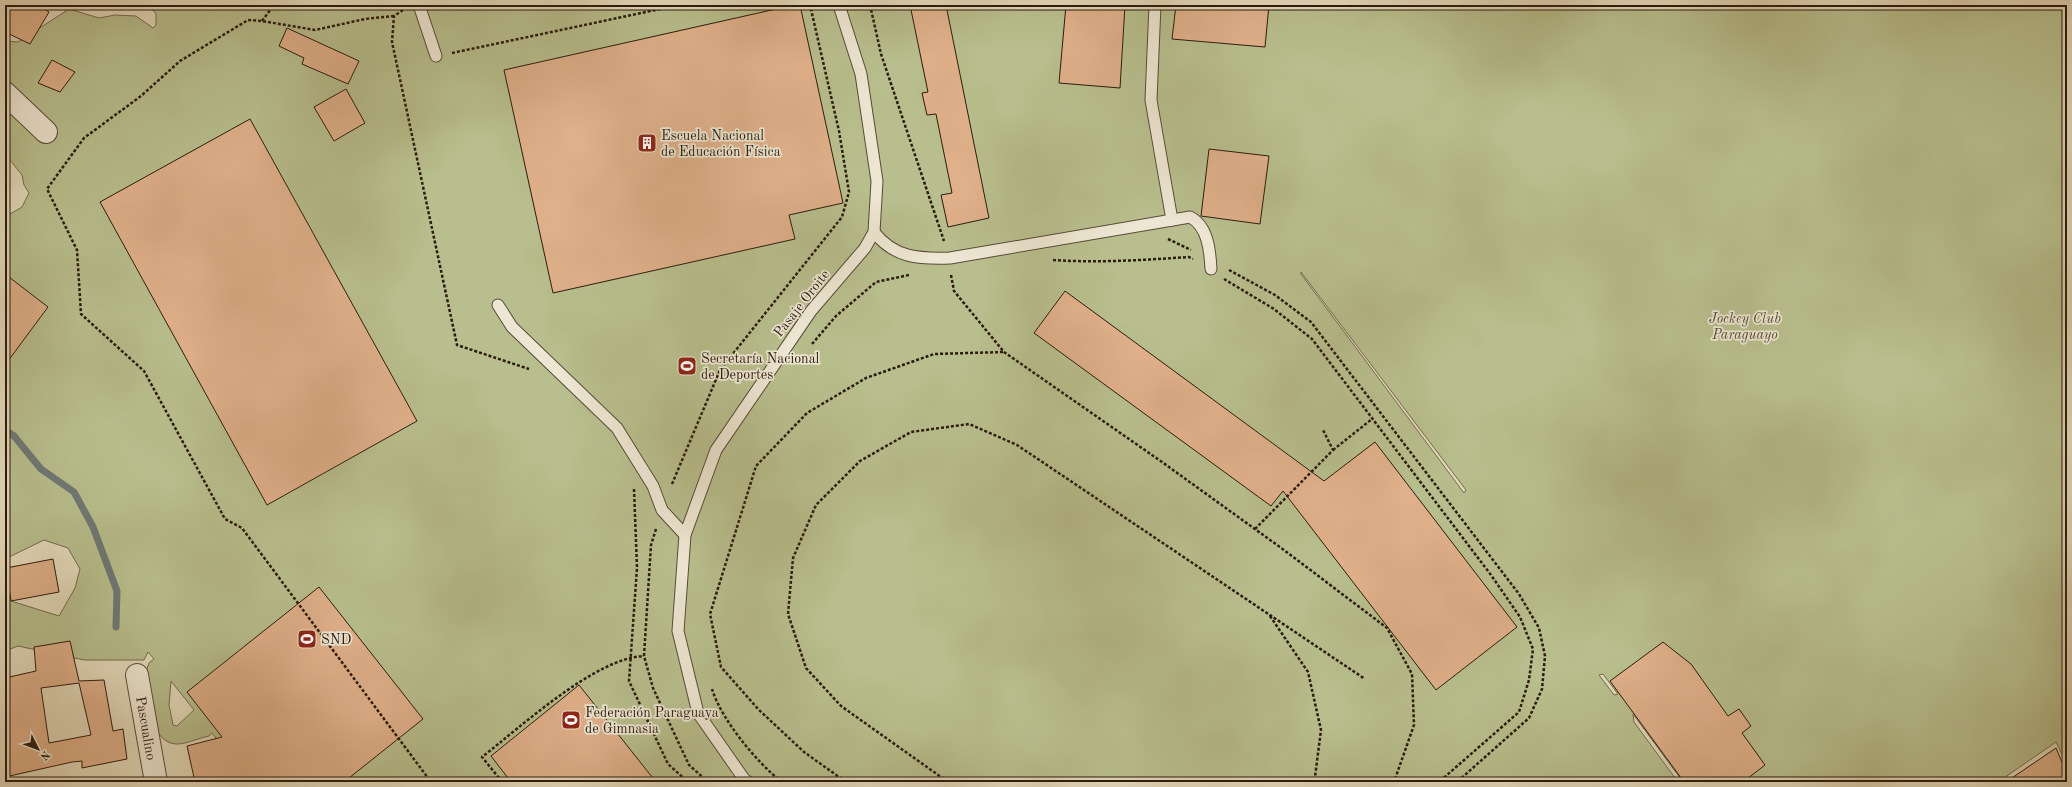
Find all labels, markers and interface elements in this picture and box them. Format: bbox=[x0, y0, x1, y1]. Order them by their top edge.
place label: Escuela Nacional de Educación Física bbox=[661, 129, 781, 159]
building icon: Escuela Nacional de Educación Física bbox=[636, 132, 658, 154]
street label: Pasaje Oroite bbox=[771, 267, 832, 340]
park label: Jockey Club Paraguayo bbox=[1709, 312, 1781, 343]
place label: Secretaría Nacional de Deportes bbox=[701, 352, 820, 382]
sports icon: Secretaría Nacional de Deportes bbox=[676, 355, 698, 377]
sports icon: SND bbox=[296, 628, 318, 650]
place label: SND bbox=[321, 633, 351, 647]
street label: Pascualino bbox=[133, 695, 158, 761]
place label: Federación Paraguaya de Gimnasia bbox=[585, 706, 719, 736]
sports icon: Federación Paraguaya de Gimnasia bbox=[560, 709, 582, 731]
north arrow bbox=[18, 729, 58, 769]
text: N bbox=[37, 748, 51, 762]

